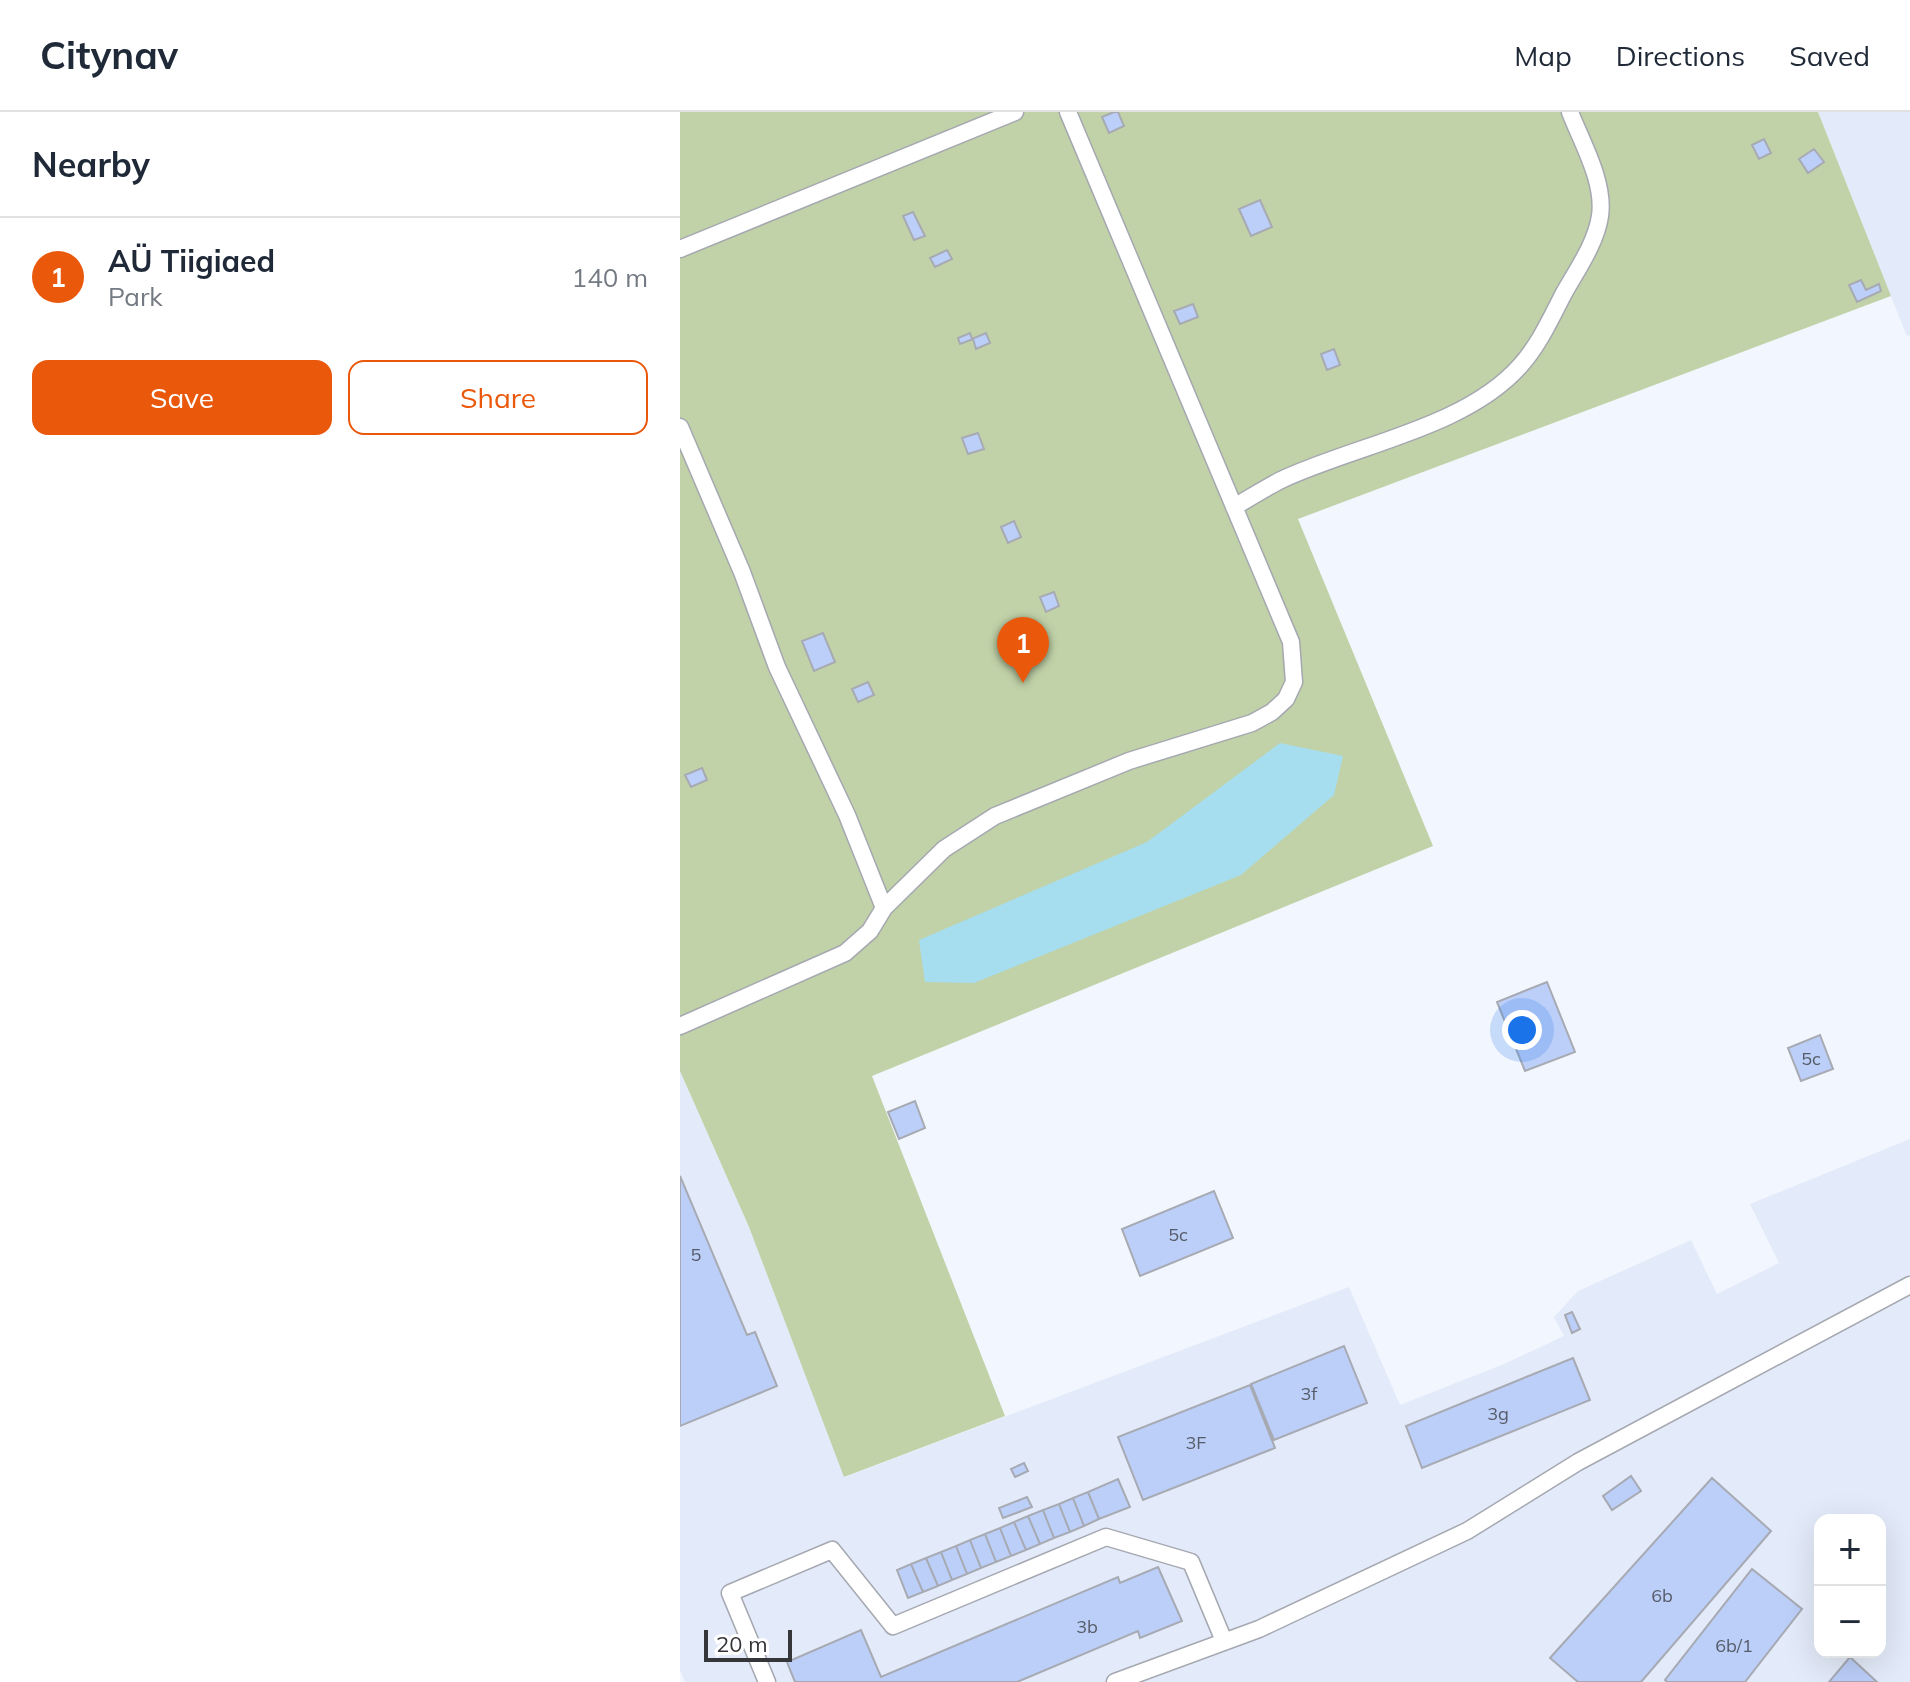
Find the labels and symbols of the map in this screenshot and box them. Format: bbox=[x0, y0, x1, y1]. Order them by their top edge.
pin: 1 bbox=[997, 617, 1049, 683]
your location bbox=[1502, 1010, 1542, 1050]
house number: 5c bbox=[1801, 1047, 1821, 1070]
house number: 5c bbox=[1168, 1223, 1188, 1246]
house number: 5 bbox=[691, 1243, 702, 1266]
house number: 3f bbox=[1301, 1382, 1318, 1405]
house number: 3g bbox=[1487, 1402, 1509, 1425]
house number: 3F bbox=[1186, 1431, 1206, 1454]
house number: 6b bbox=[1651, 1584, 1673, 1607]
house number: 3b bbox=[1076, 1615, 1098, 1638]
scale bar bbox=[704, 1626, 792, 1662]
house number: 6b/1 bbox=[1715, 1634, 1753, 1657]

